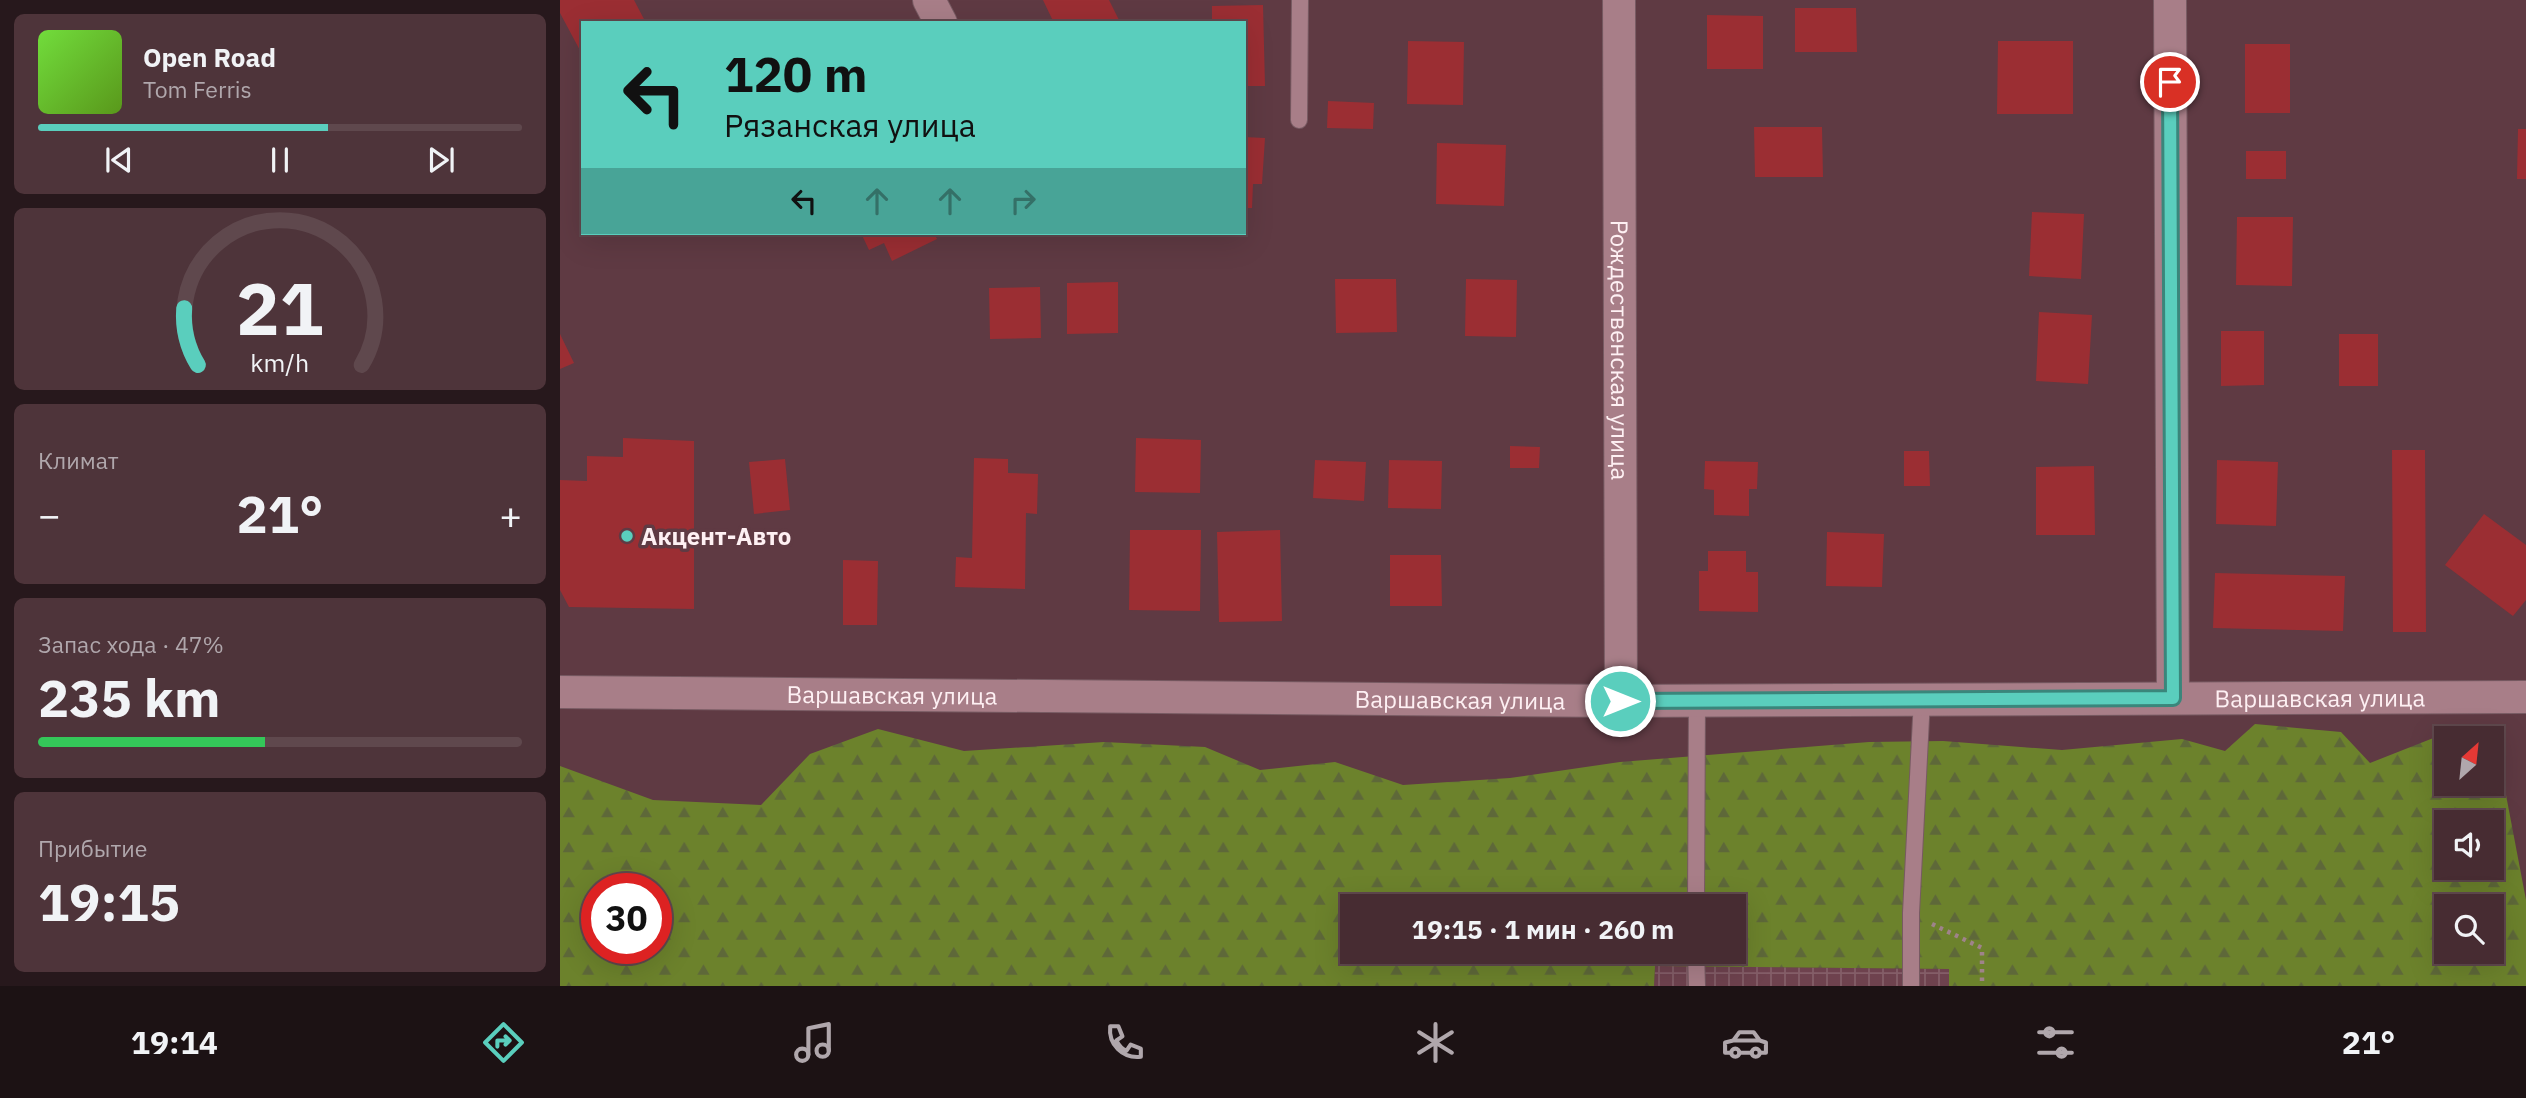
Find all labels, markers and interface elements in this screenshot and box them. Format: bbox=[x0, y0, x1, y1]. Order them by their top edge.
text: Open Road bbox=[143, 40, 276, 74]
text: 120 m bbox=[724, 42, 868, 105]
icon: left bbox=[609, 49, 700, 140]
pin bbox=[2140, 52, 2200, 112]
icon: arrive bbox=[2151, 63, 2189, 101]
text: Tom Ferris bbox=[143, 74, 252, 104]
text: Рязанская улица bbox=[724, 104, 976, 146]
icon: previous bbox=[100, 141, 138, 179]
icon: pause bbox=[261, 141, 299, 179]
icon: next bbox=[422, 141, 460, 179]
icon: left bbox=[785, 182, 823, 220]
icon: ahead bbox=[858, 182, 896, 220]
icon: ahead bbox=[931, 182, 969, 220]
icon: right bbox=[1004, 182, 1042, 220]
street label: Рождественская улица bbox=[1604, 220, 1636, 481]
text: 21 bbox=[236, 260, 324, 355]
text: km/h bbox=[251, 346, 309, 379]
text: Климат bbox=[38, 445, 119, 475]
text: 21° bbox=[237, 480, 323, 547]
text: − bbox=[38, 490, 61, 539]
text: + bbox=[499, 490, 522, 539]
place label: Акцент-Авто bbox=[641, 520, 791, 552]
marker: Акцент-Авто bbox=[619, 528, 635, 544]
text: Запас хода · 47% bbox=[38, 629, 224, 659]
text: 235 km bbox=[38, 664, 220, 731]
position arrow bbox=[1583, 664, 1657, 738]
street label: Варшавская улица bbox=[786, 678, 998, 712]
street label: Варшавская улица bbox=[2215, 681, 2426, 714]
street label: Варшавская улица bbox=[1354, 683, 1566, 717]
north arrow bbox=[2434, 726, 2504, 796]
map controls bbox=[2434, 726, 2504, 964]
button: sound bbox=[2434, 810, 2504, 880]
text: Прибытие bbox=[38, 833, 147, 863]
text: 19:15 bbox=[38, 868, 180, 935]
speed limit sign: 30 bbox=[581, 873, 672, 964]
button: search bbox=[2434, 894, 2504, 964]
text: 19:15 · 1 мин · 260 m bbox=[1412, 912, 1674, 946]
icon: directions bbox=[479, 1018, 528, 1067]
icon: music bbox=[790, 1018, 839, 1067]
icon: phone bbox=[1100, 1018, 1149, 1067]
icon: climate bbox=[1411, 1018, 1460, 1067]
icon: car bbox=[1721, 1018, 1770, 1067]
icon: filters bbox=[2031, 1018, 2080, 1067]
text: 19:14 bbox=[131, 1021, 218, 1063]
text: 21° bbox=[2342, 1021, 2395, 1063]

